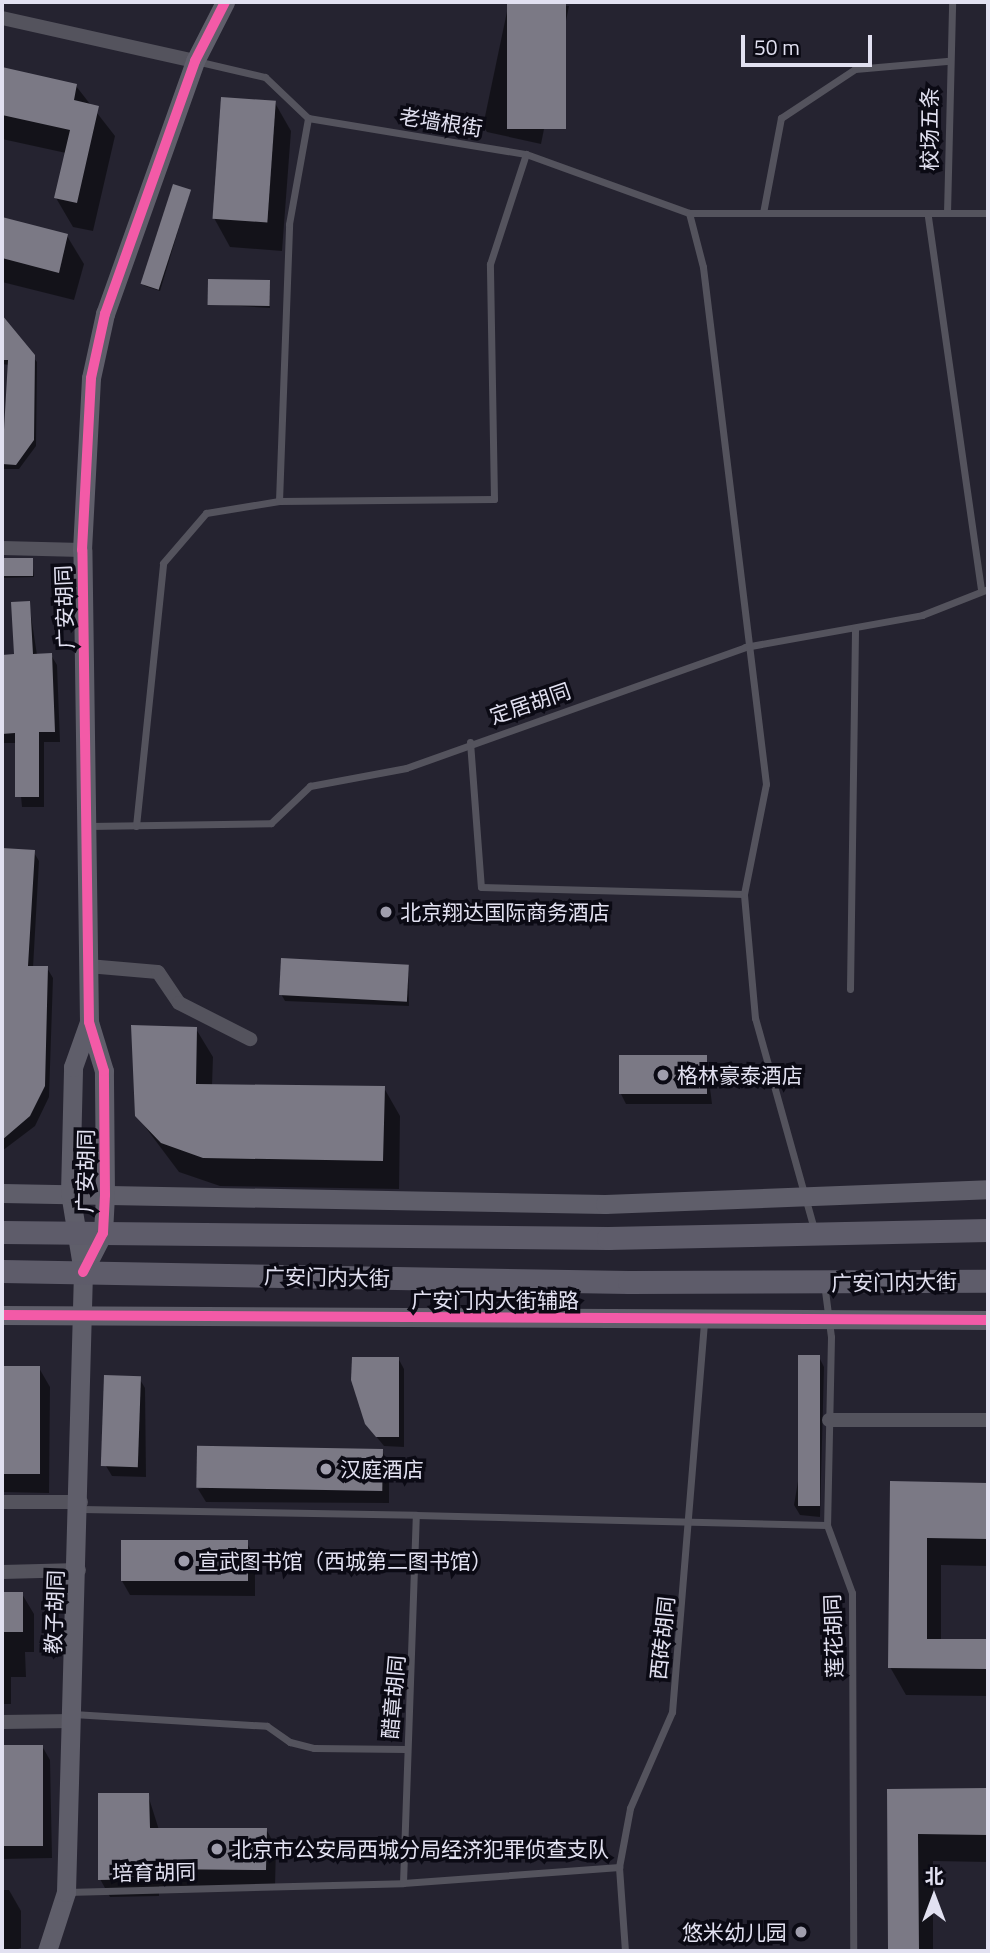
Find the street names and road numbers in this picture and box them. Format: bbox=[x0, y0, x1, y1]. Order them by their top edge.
street label: 校场五条 bbox=[916, 87, 942, 171]
street label: 老墙根街 bbox=[398, 103, 484, 141]
street label: 广安胡同 bbox=[50, 565, 78, 649]
street label: 定居胡同 bbox=[486, 677, 574, 729]
street label: 广安胡同 bbox=[72, 1129, 98, 1213]
street label: 广安门内大街 bbox=[264, 1263, 390, 1291]
street label: 广安门内大街 bbox=[831, 1268, 957, 1296]
street label: 广安门内大街辅路 bbox=[411, 1287, 579, 1313]
street label: 教子胡同 bbox=[40, 1570, 68, 1654]
street label: 莲花胡同 bbox=[819, 1594, 847, 1678]
street label: 西砖胡同 bbox=[645, 1595, 679, 1681]
street label: 醋章胡同 bbox=[377, 1654, 409, 1740]
street label: 培育胡同 bbox=[112, 1859, 196, 1885]

